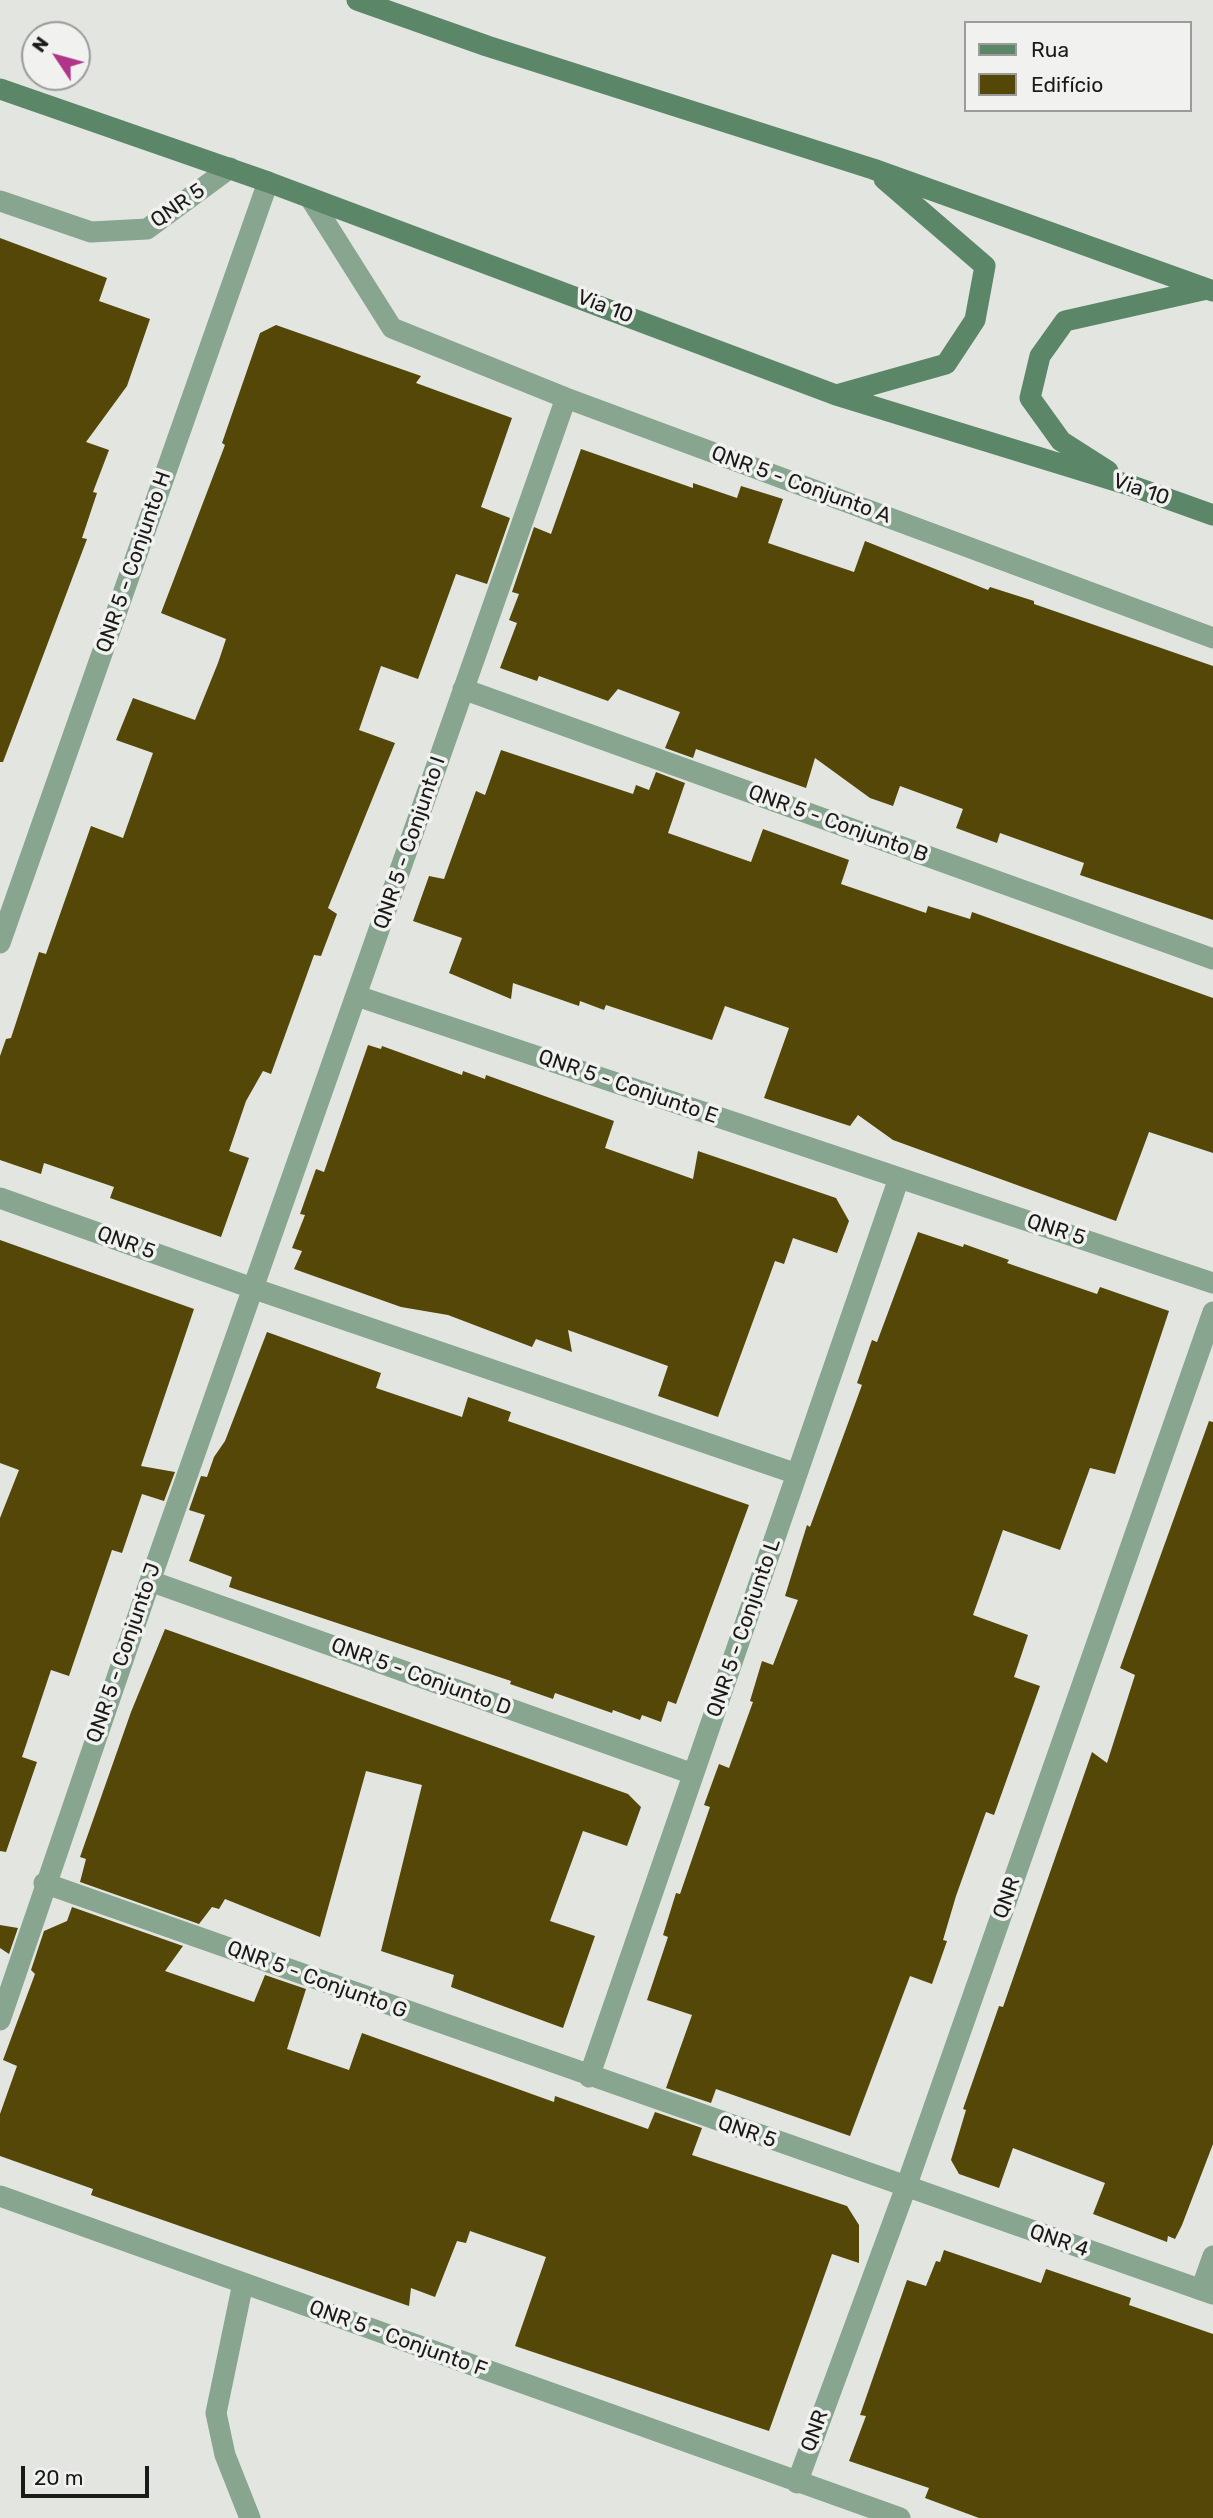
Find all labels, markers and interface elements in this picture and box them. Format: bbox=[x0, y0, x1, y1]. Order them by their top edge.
north arrow bbox=[21, 21, 91, 91]
legend bbox=[964, 21, 1192, 112]
text: N bbox=[27, 32, 54, 57]
text: Rua bbox=[1031, 37, 1069, 62]
text: Edifício bbox=[1031, 72, 1103, 97]
street label: QNR 5 bbox=[146, 178, 210, 234]
street label: Via 10 bbox=[573, 285, 637, 329]
street label: QNR 5 - Conjunto A bbox=[708, 441, 894, 529]
street label: QNR 5 - Conjunto H bbox=[91, 468, 177, 656]
street label: Via 10 bbox=[1110, 469, 1172, 511]
street label: QNR 5 - Conjunto I bbox=[369, 753, 451, 933]
street label: QNR 5 - Conjunto B bbox=[745, 780, 931, 868]
street label: QNR 5 - Conjunto E bbox=[535, 1044, 721, 1130]
street label: QNR 5 bbox=[1023, 1209, 1089, 1251]
street label: QNR 5 bbox=[93, 1221, 159, 1265]
street label: QNR 5 - Conjunto L bbox=[702, 1535, 786, 1721]
street label: QNR 5 - Conjunto J bbox=[81, 1560, 167, 1746]
street label: QNR 5 - Conjunto D bbox=[327, 1633, 515, 1721]
street label: QNR bbox=[988, 1874, 1026, 1922]
street label: QNR 5 - Conjunto G bbox=[224, 1936, 410, 2024]
street label: QNR 5 bbox=[714, 2110, 780, 2154]
street label: QNR 4 bbox=[1026, 2219, 1092, 2263]
street label: QNR 5 - Conjunto F bbox=[306, 2295, 490, 2383]
street label: QNR bbox=[796, 2407, 834, 2455]
scale bar bbox=[24, 2452, 152, 2496]
text: 20 m bbox=[34, 2465, 83, 2490]

